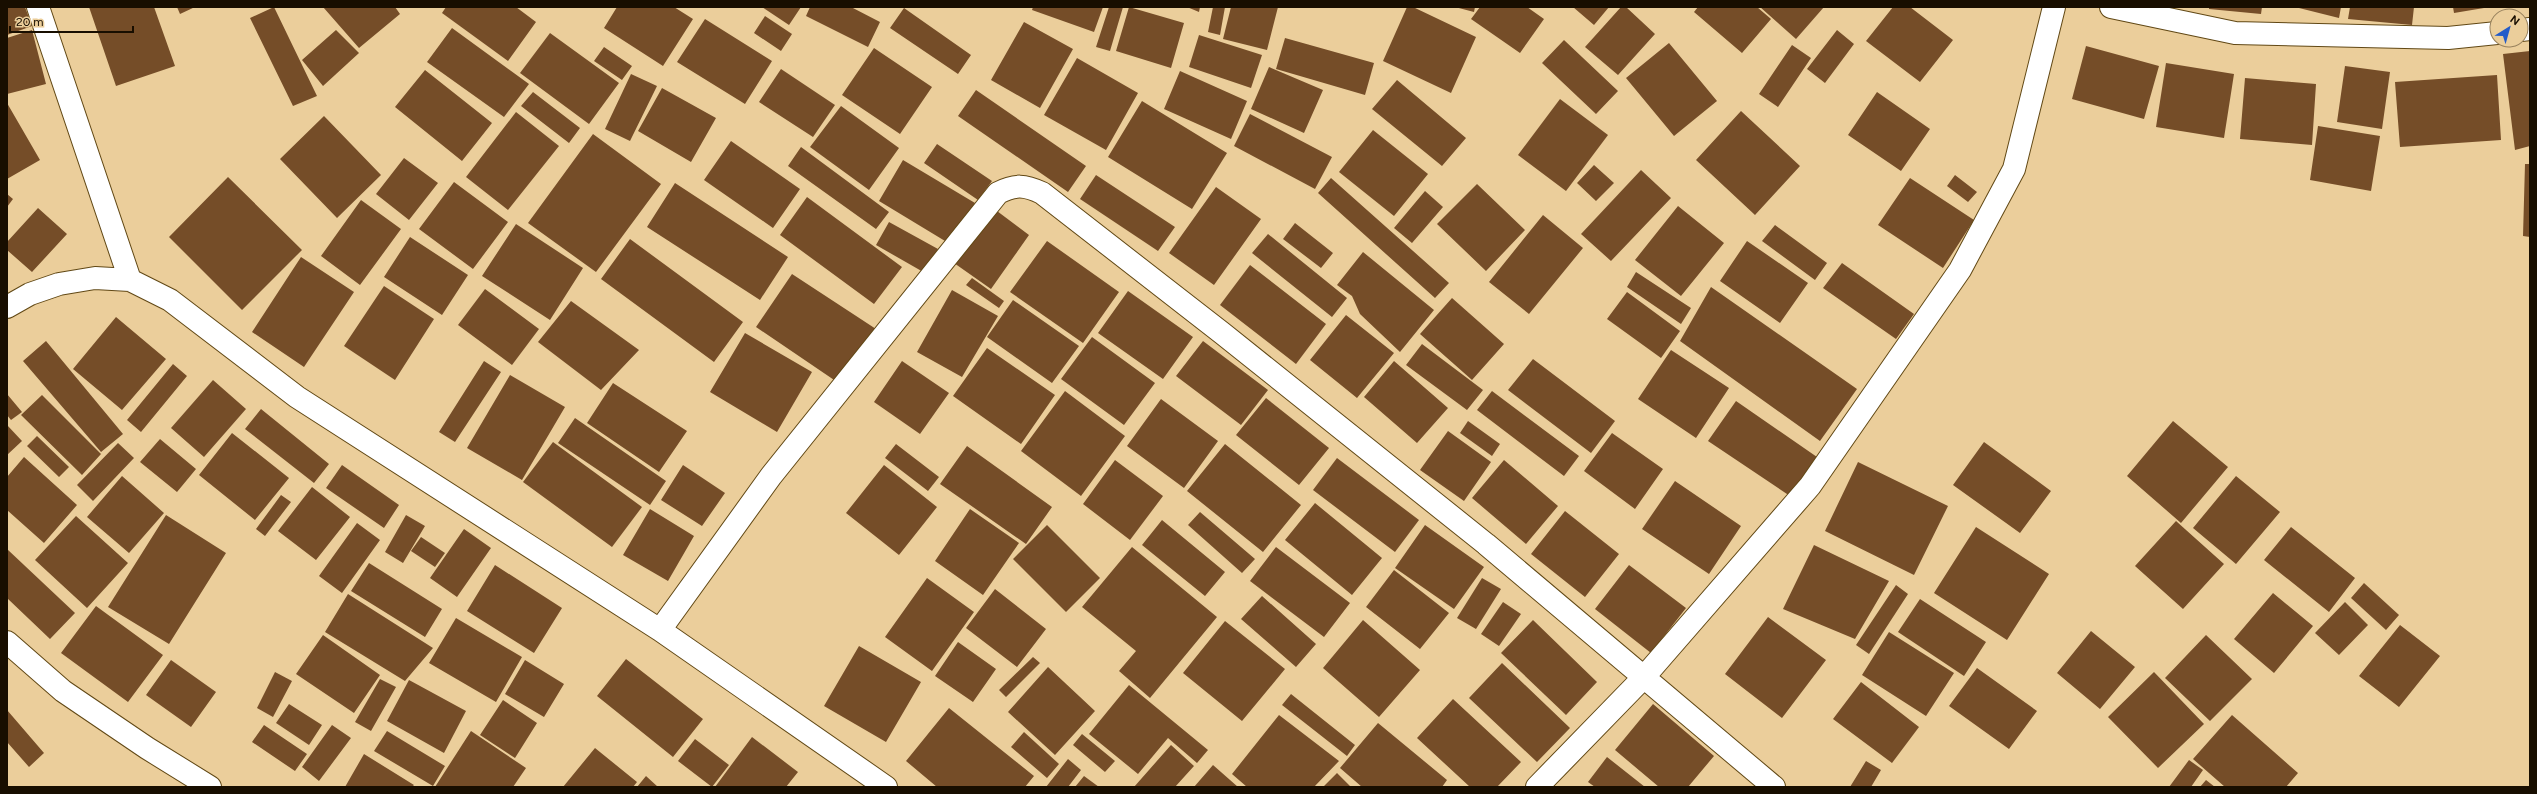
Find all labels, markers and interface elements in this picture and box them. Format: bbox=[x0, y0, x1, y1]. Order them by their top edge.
scale bar bbox=[10, 8, 133, 34]
north arrow bbox=[2489, 8, 2529, 48]
text: N bbox=[2507, 13, 2522, 28]
text: 20 m bbox=[16, 15, 44, 29]

